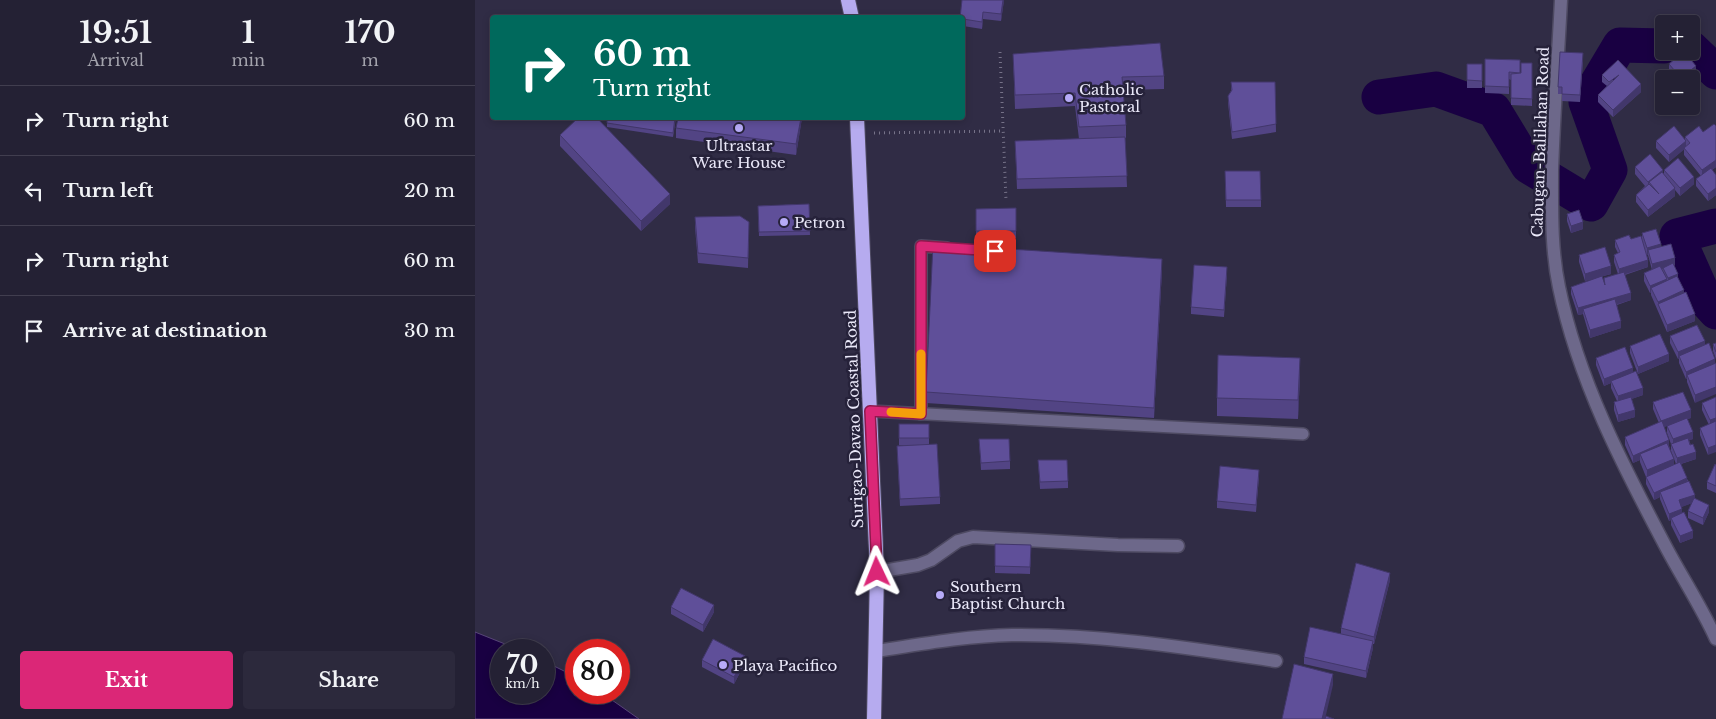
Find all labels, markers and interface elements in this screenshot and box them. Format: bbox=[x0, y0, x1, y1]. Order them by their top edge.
text: 19:51 bbox=[79, 14, 152, 51]
text: 1 bbox=[242, 14, 255, 51]
text: 170 bbox=[344, 14, 396, 51]
map controls bbox=[1655, 15, 1700, 115]
button: + bbox=[1655, 15, 1700, 60]
text: 60 m bbox=[593, 32, 691, 75]
icon: right bbox=[510, 35, 575, 100]
street label: Cabugan-Balilahan Road bbox=[1527, 46, 1553, 238]
text: Arrival bbox=[87, 50, 144, 70]
text: min bbox=[231, 50, 265, 70]
text: m bbox=[361, 50, 379, 70]
button: − bbox=[1655, 70, 1700, 115]
text: Turn right bbox=[593, 75, 711, 102]
place label: Catholic Pastoral bbox=[1079, 80, 1143, 116]
marker: Catholic Pastoral bbox=[1063, 92, 1075, 104]
icon: right bbox=[20, 107, 48, 135]
text: Turn right bbox=[63, 109, 169, 132]
text: 60 m bbox=[403, 109, 455, 132]
marker: Ultrastar Ware House bbox=[733, 122, 745, 134]
place label: Ultrastar Ware House bbox=[691, 136, 786, 172]
icon: left bbox=[20, 177, 48, 205]
text: Turn left bbox=[63, 179, 154, 202]
text: 20 m bbox=[404, 179, 455, 202]
place label: Petron bbox=[794, 213, 845, 232]
marker: Petron bbox=[778, 216, 790, 228]
pin bbox=[974, 230, 1016, 272]
icon: arrive bbox=[981, 237, 1009, 265]
icon: right bbox=[20, 247, 48, 275]
text: Turn right bbox=[63, 249, 169, 272]
text: 60 m bbox=[403, 249, 455, 272]
street label: Surigao-Davao Coastal Road bbox=[841, 309, 867, 529]
icon: arrive bbox=[20, 317, 48, 345]
text: Arrive at destination bbox=[63, 319, 267, 342]
text: 30 m bbox=[404, 319, 455, 342]
position arrow bbox=[850, 545, 902, 597]
place label: Southern Baptist Church bbox=[950, 577, 1065, 613]
marker: Southern Baptist Church bbox=[934, 589, 946, 601]
speed limit sign: 80 bbox=[565, 639, 630, 704]
text: 70 bbox=[507, 650, 538, 681]
button: Exit bbox=[20, 651, 233, 709]
button: Share bbox=[243, 651, 455, 709]
place label: Playa Pacifico bbox=[733, 656, 837, 675]
marker: Playa Pacifico bbox=[717, 659, 729, 671]
text: km/h bbox=[505, 676, 540, 691]

